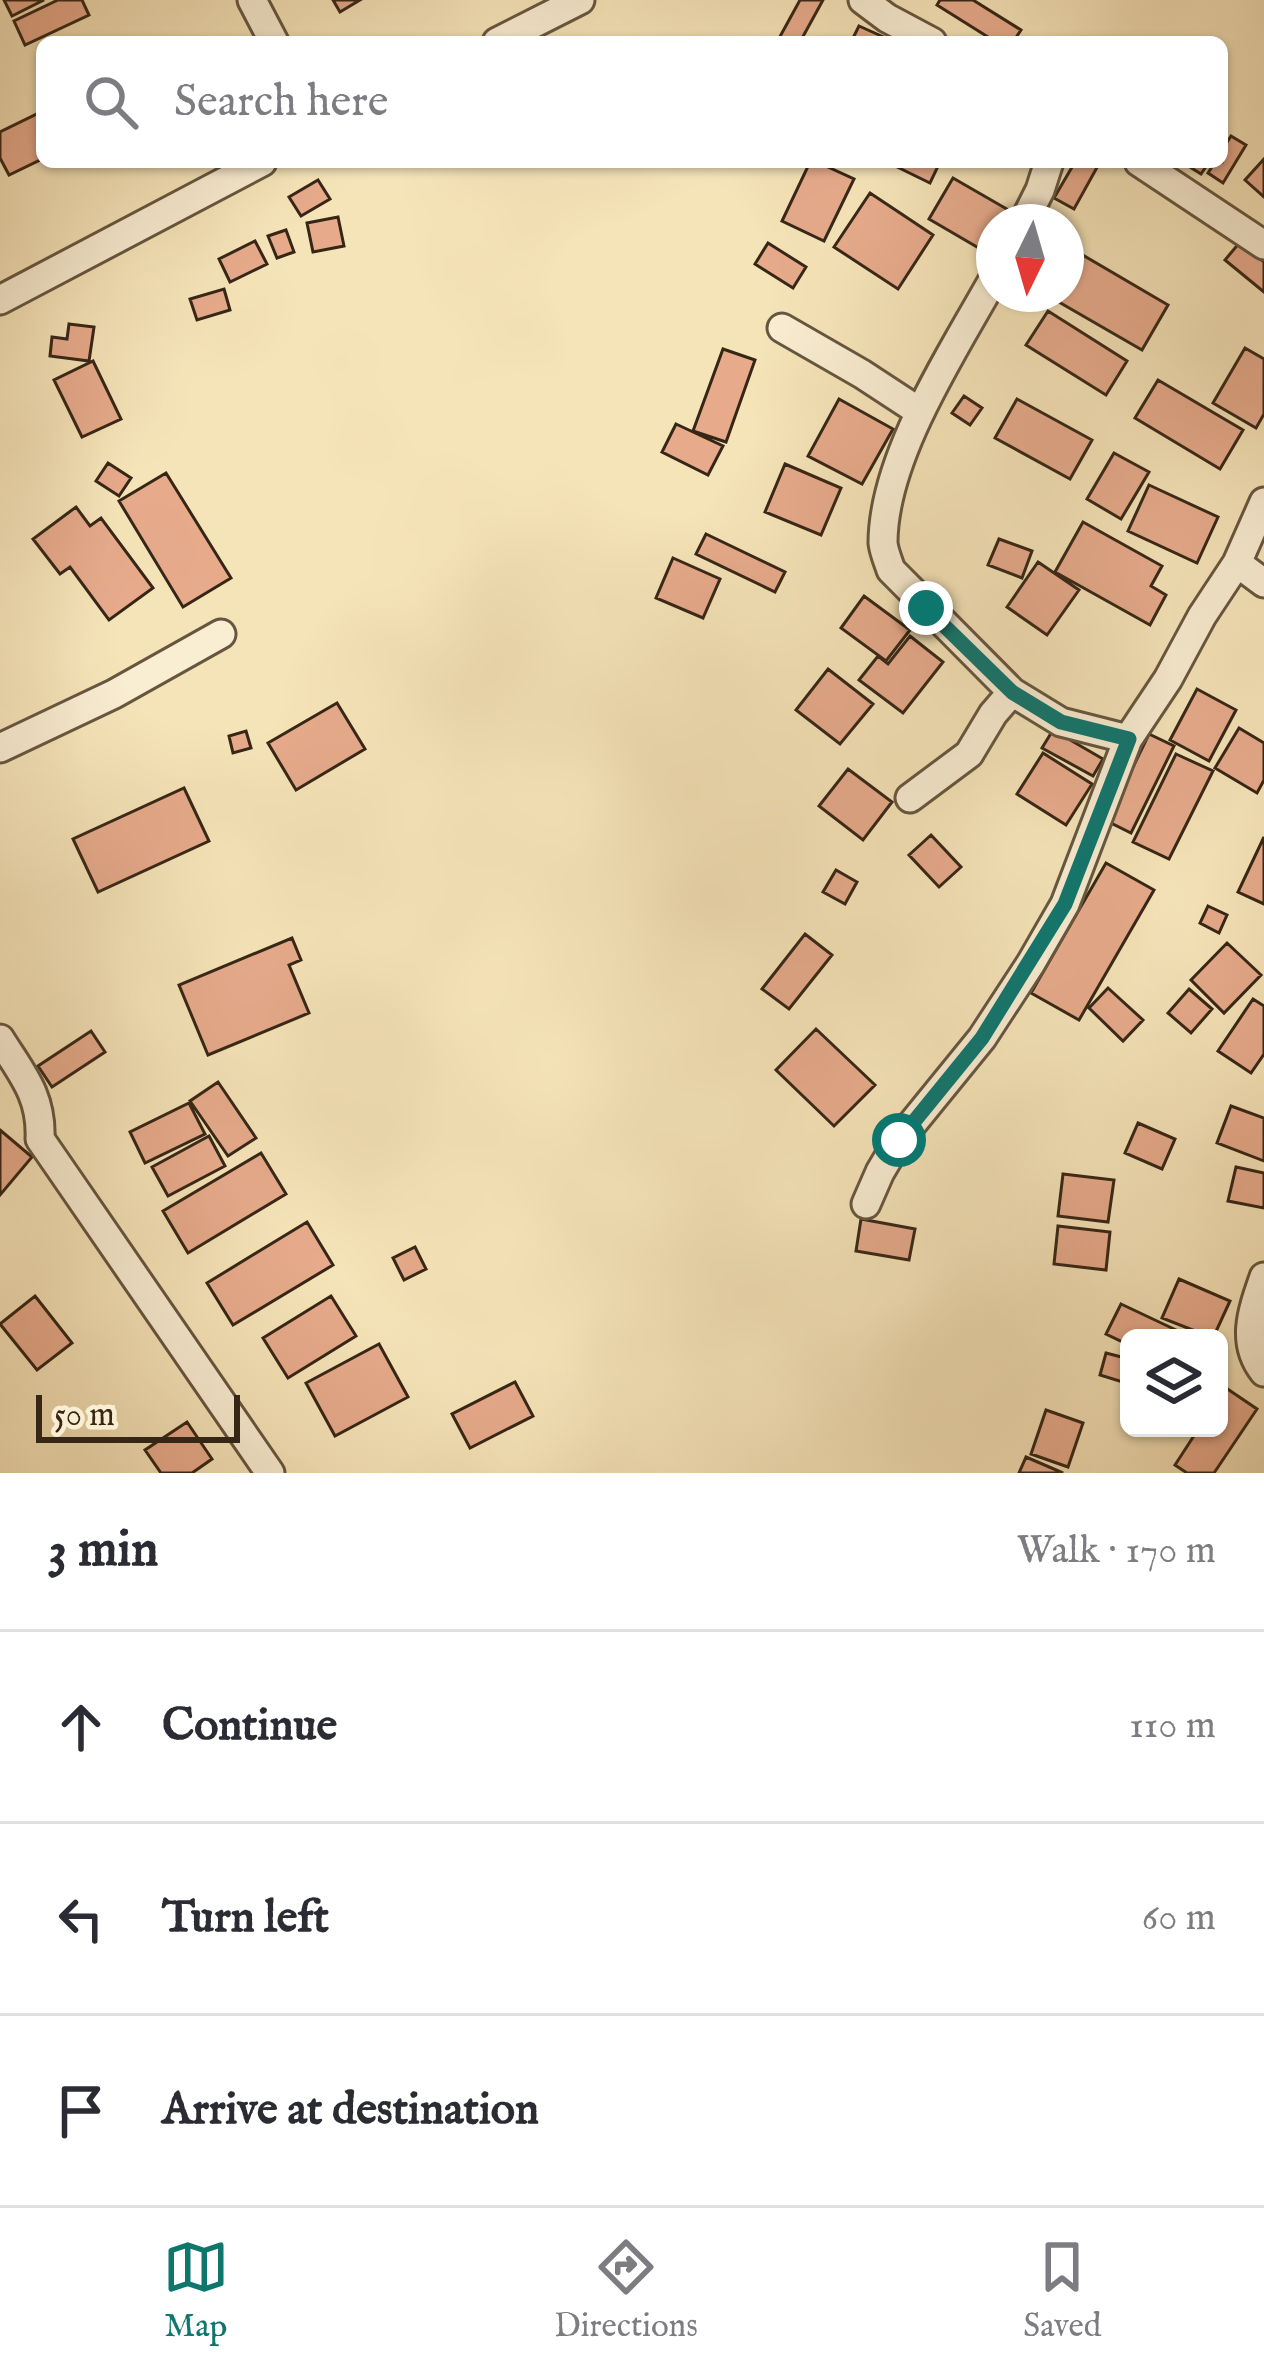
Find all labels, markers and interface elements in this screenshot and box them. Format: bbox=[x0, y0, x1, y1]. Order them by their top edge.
search box bbox=[36, 36, 1228, 168]
icon: search bbox=[78, 69, 144, 135]
text: Search here bbox=[174, 74, 388, 131]
north arrow bbox=[976, 204, 1084, 312]
route end bbox=[899, 581, 953, 635]
route start bbox=[872, 1113, 926, 1167]
map controls bbox=[1120, 1329, 1228, 1437]
button: layers bbox=[1120, 1329, 1228, 1437]
scale bar bbox=[36, 1389, 240, 1442]
text: 50 m bbox=[54, 1395, 115, 1437]
text: 3 min bbox=[48, 1519, 158, 1584]
text: Walk · 170 m bbox=[1017, 1527, 1216, 1576]
icon: ahead bbox=[48, 1694, 114, 1760]
text: Continue bbox=[162, 1698, 337, 1755]
text: 110 m bbox=[1129, 1702, 1216, 1751]
icon: left bbox=[48, 1886, 114, 1952]
text: Turn left bbox=[162, 1890, 329, 1947]
text: 60 m bbox=[1142, 1894, 1216, 1943]
icon: arrive bbox=[48, 2078, 114, 2144]
text: Arrive at destination bbox=[162, 2082, 539, 2139]
tab: Map bbox=[163, 2234, 229, 2348]
tab: Directions bbox=[554, 2234, 698, 2348]
tab: Saved bbox=[1023, 2234, 1101, 2348]

